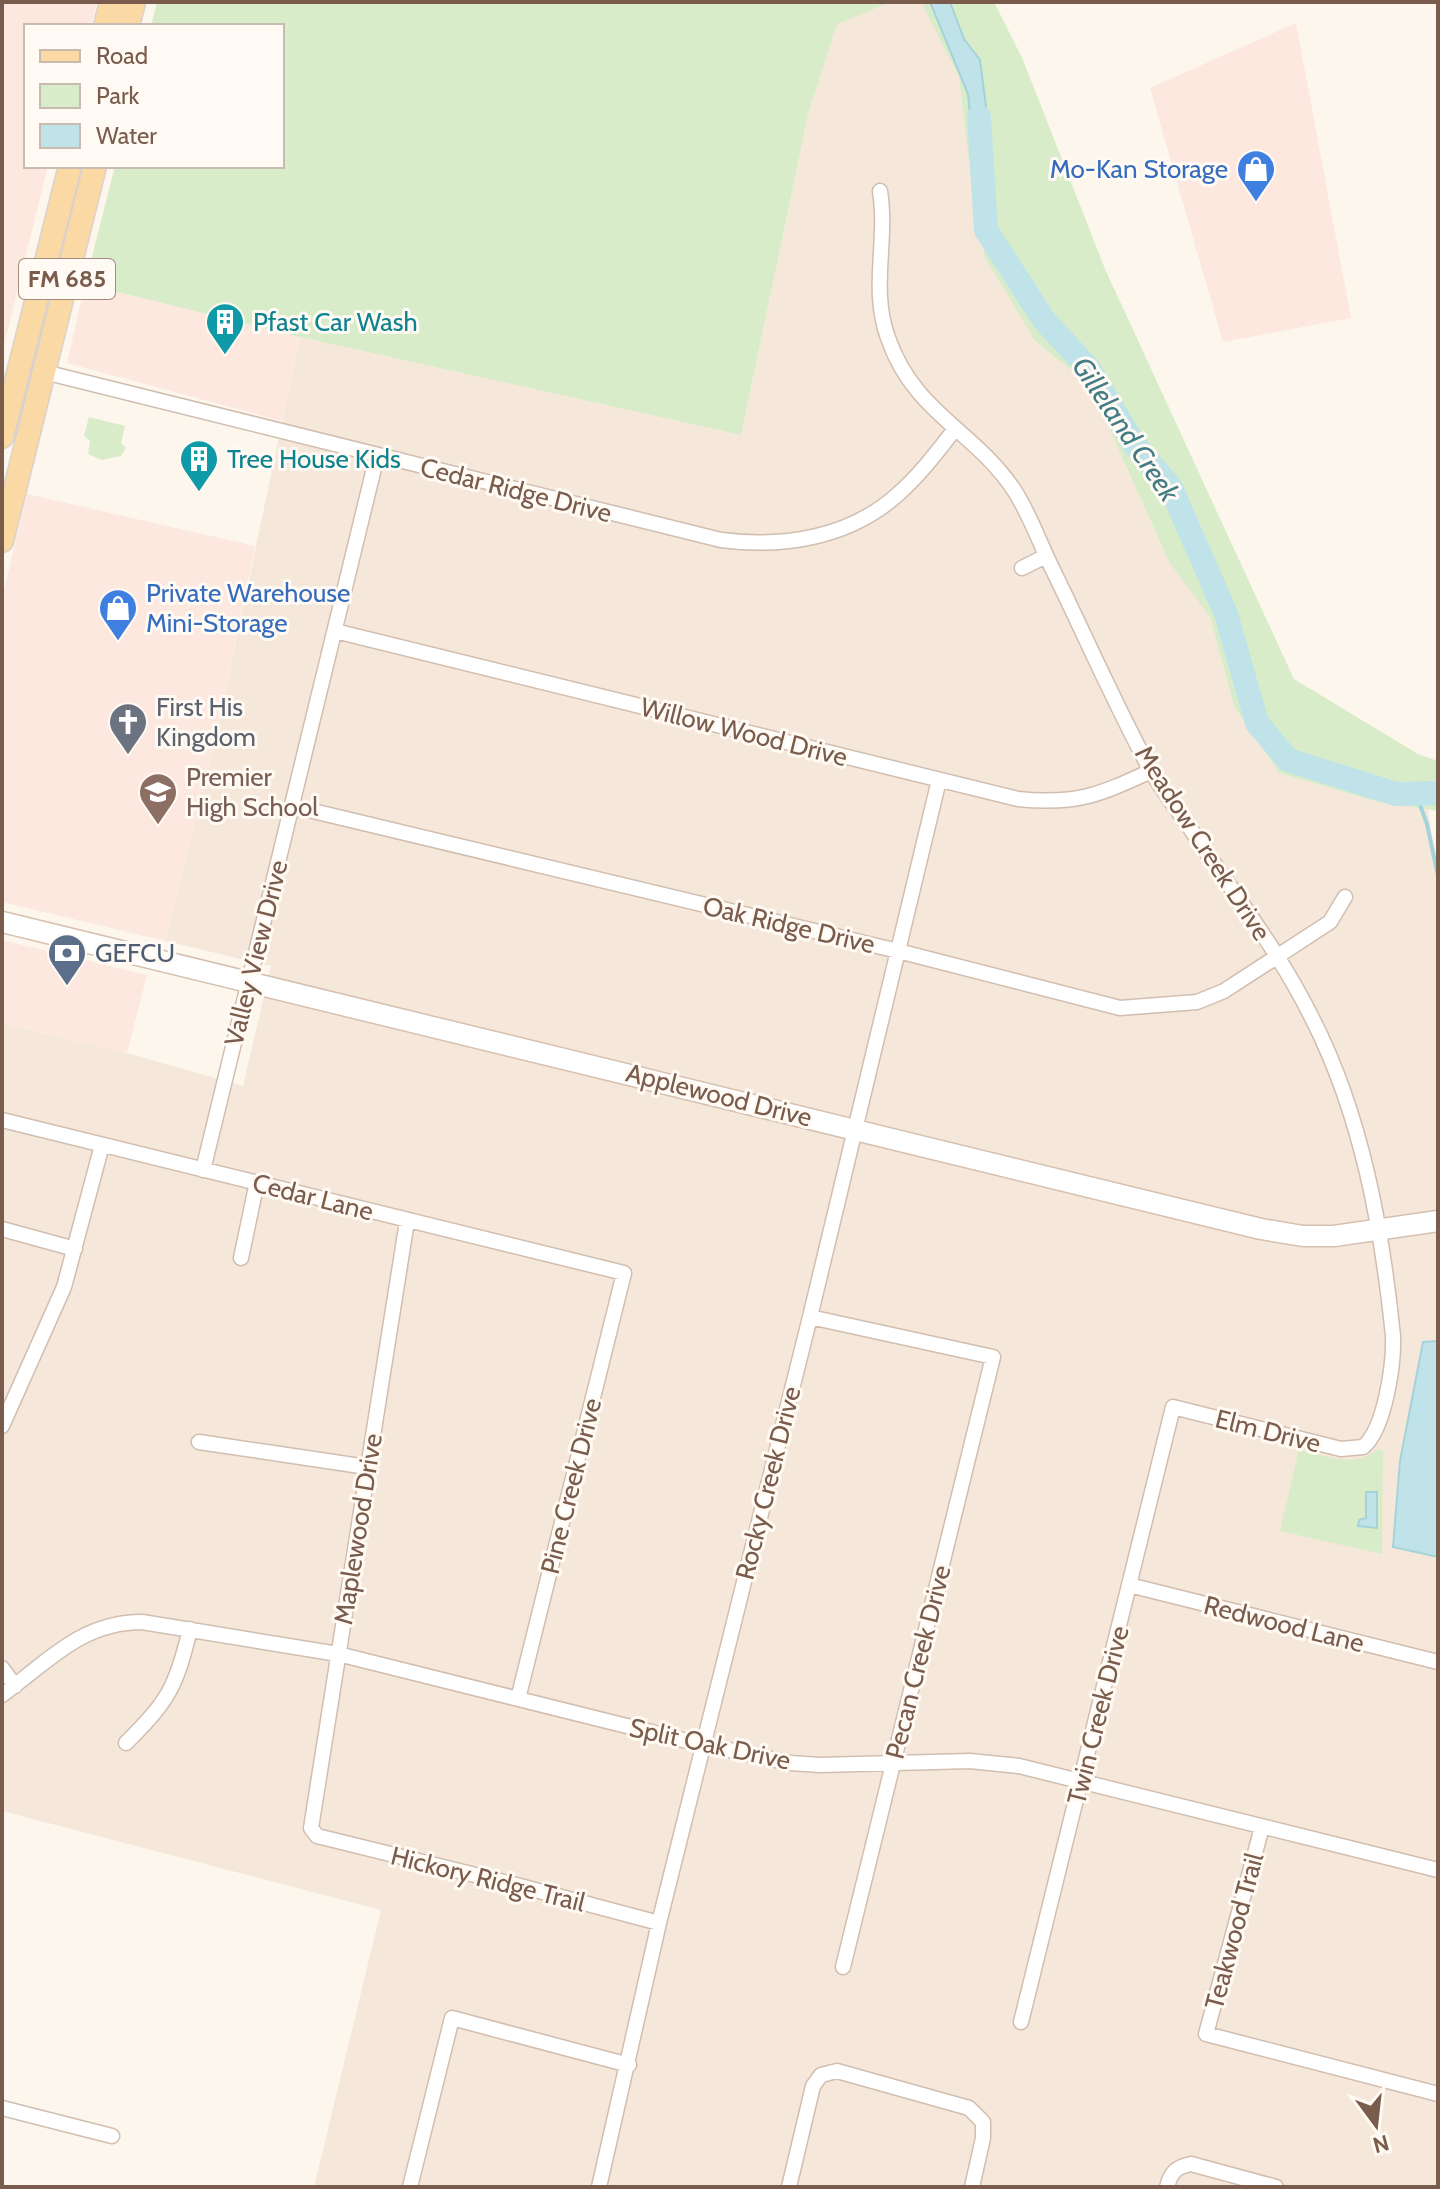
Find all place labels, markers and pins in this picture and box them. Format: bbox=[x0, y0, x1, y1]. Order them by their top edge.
shop icon: Mo-Kan Storage bbox=[1235, 148, 1277, 203]
place label: Mo-Kan Storage bbox=[1050, 153, 1228, 185]
building icon: Pfast Car Wash bbox=[204, 301, 246, 356]
place label: Pfast Car Wash bbox=[253, 306, 418, 338]
building icon: Tree House Kids bbox=[178, 438, 220, 493]
place label: Tree House Kids bbox=[227, 443, 401, 475]
place label: Private Warehouse Mini-Storage bbox=[146, 577, 350, 639]
shop icon: Private Warehouse Mini-Storage bbox=[97, 587, 139, 642]
place label: First His Kingdom bbox=[156, 691, 256, 753]
church icon: First His Kingdom bbox=[107, 701, 149, 756]
place label: Premier High School bbox=[186, 761, 318, 823]
school or university icon: Premier High School bbox=[137, 771, 179, 826]
bank icon: GEFCU bbox=[46, 932, 88, 987]
place label: GEFCU bbox=[95, 937, 175, 969]

